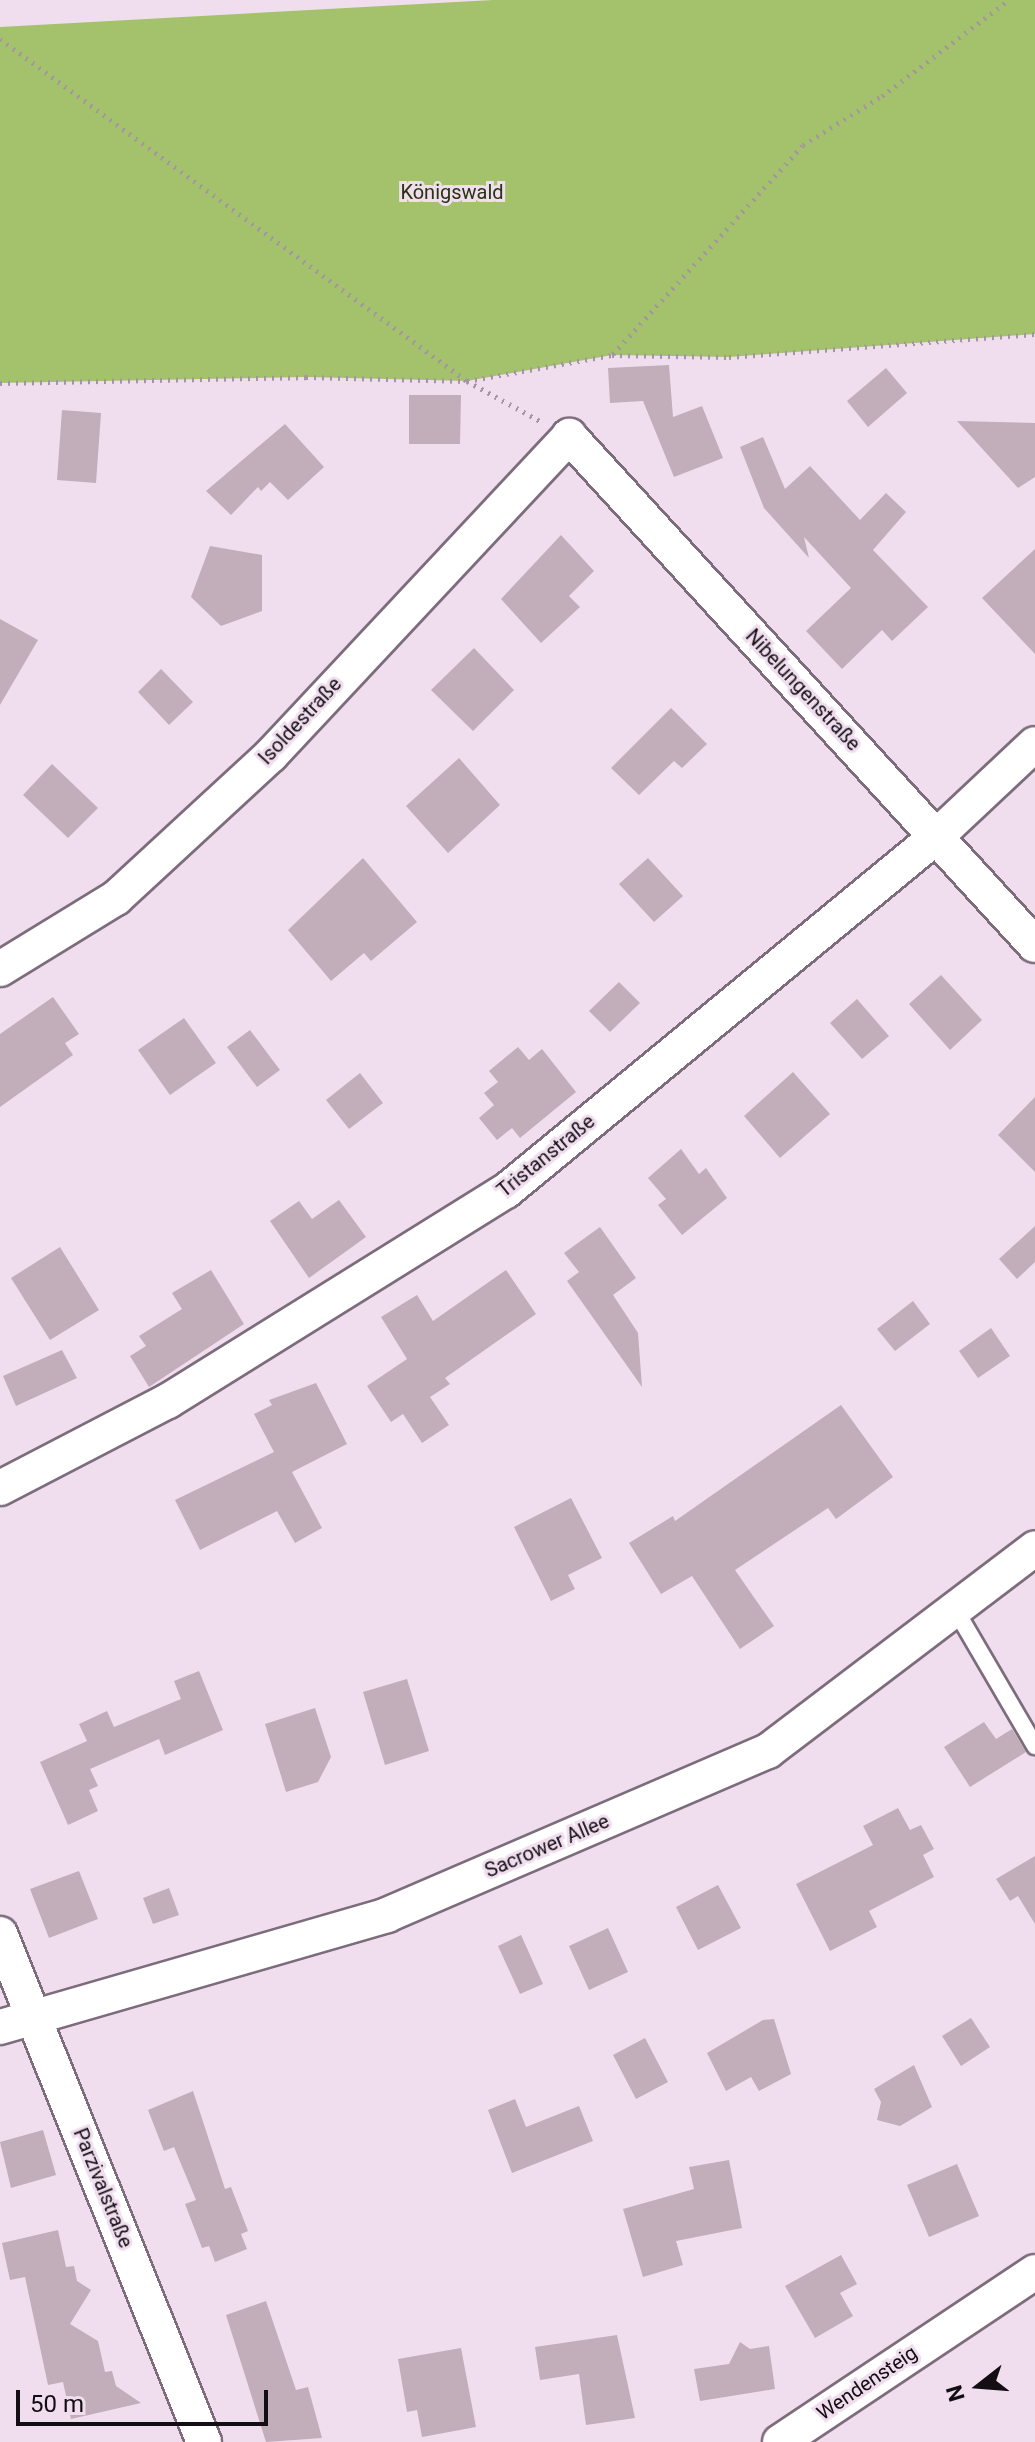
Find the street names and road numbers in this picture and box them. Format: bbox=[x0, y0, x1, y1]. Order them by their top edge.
street label: Nibelungenstraße bbox=[741, 624, 865, 756]
street label: Isoldestraße bbox=[254, 672, 346, 770]
street label: Tristanstraße bbox=[492, 1109, 600, 1203]
street label: Sacrower Allee bbox=[481, 1809, 613, 1883]
street label: Parzivalstraße bbox=[68, 2125, 138, 2251]
street label: Wendensteig bbox=[812, 2341, 922, 2425]

